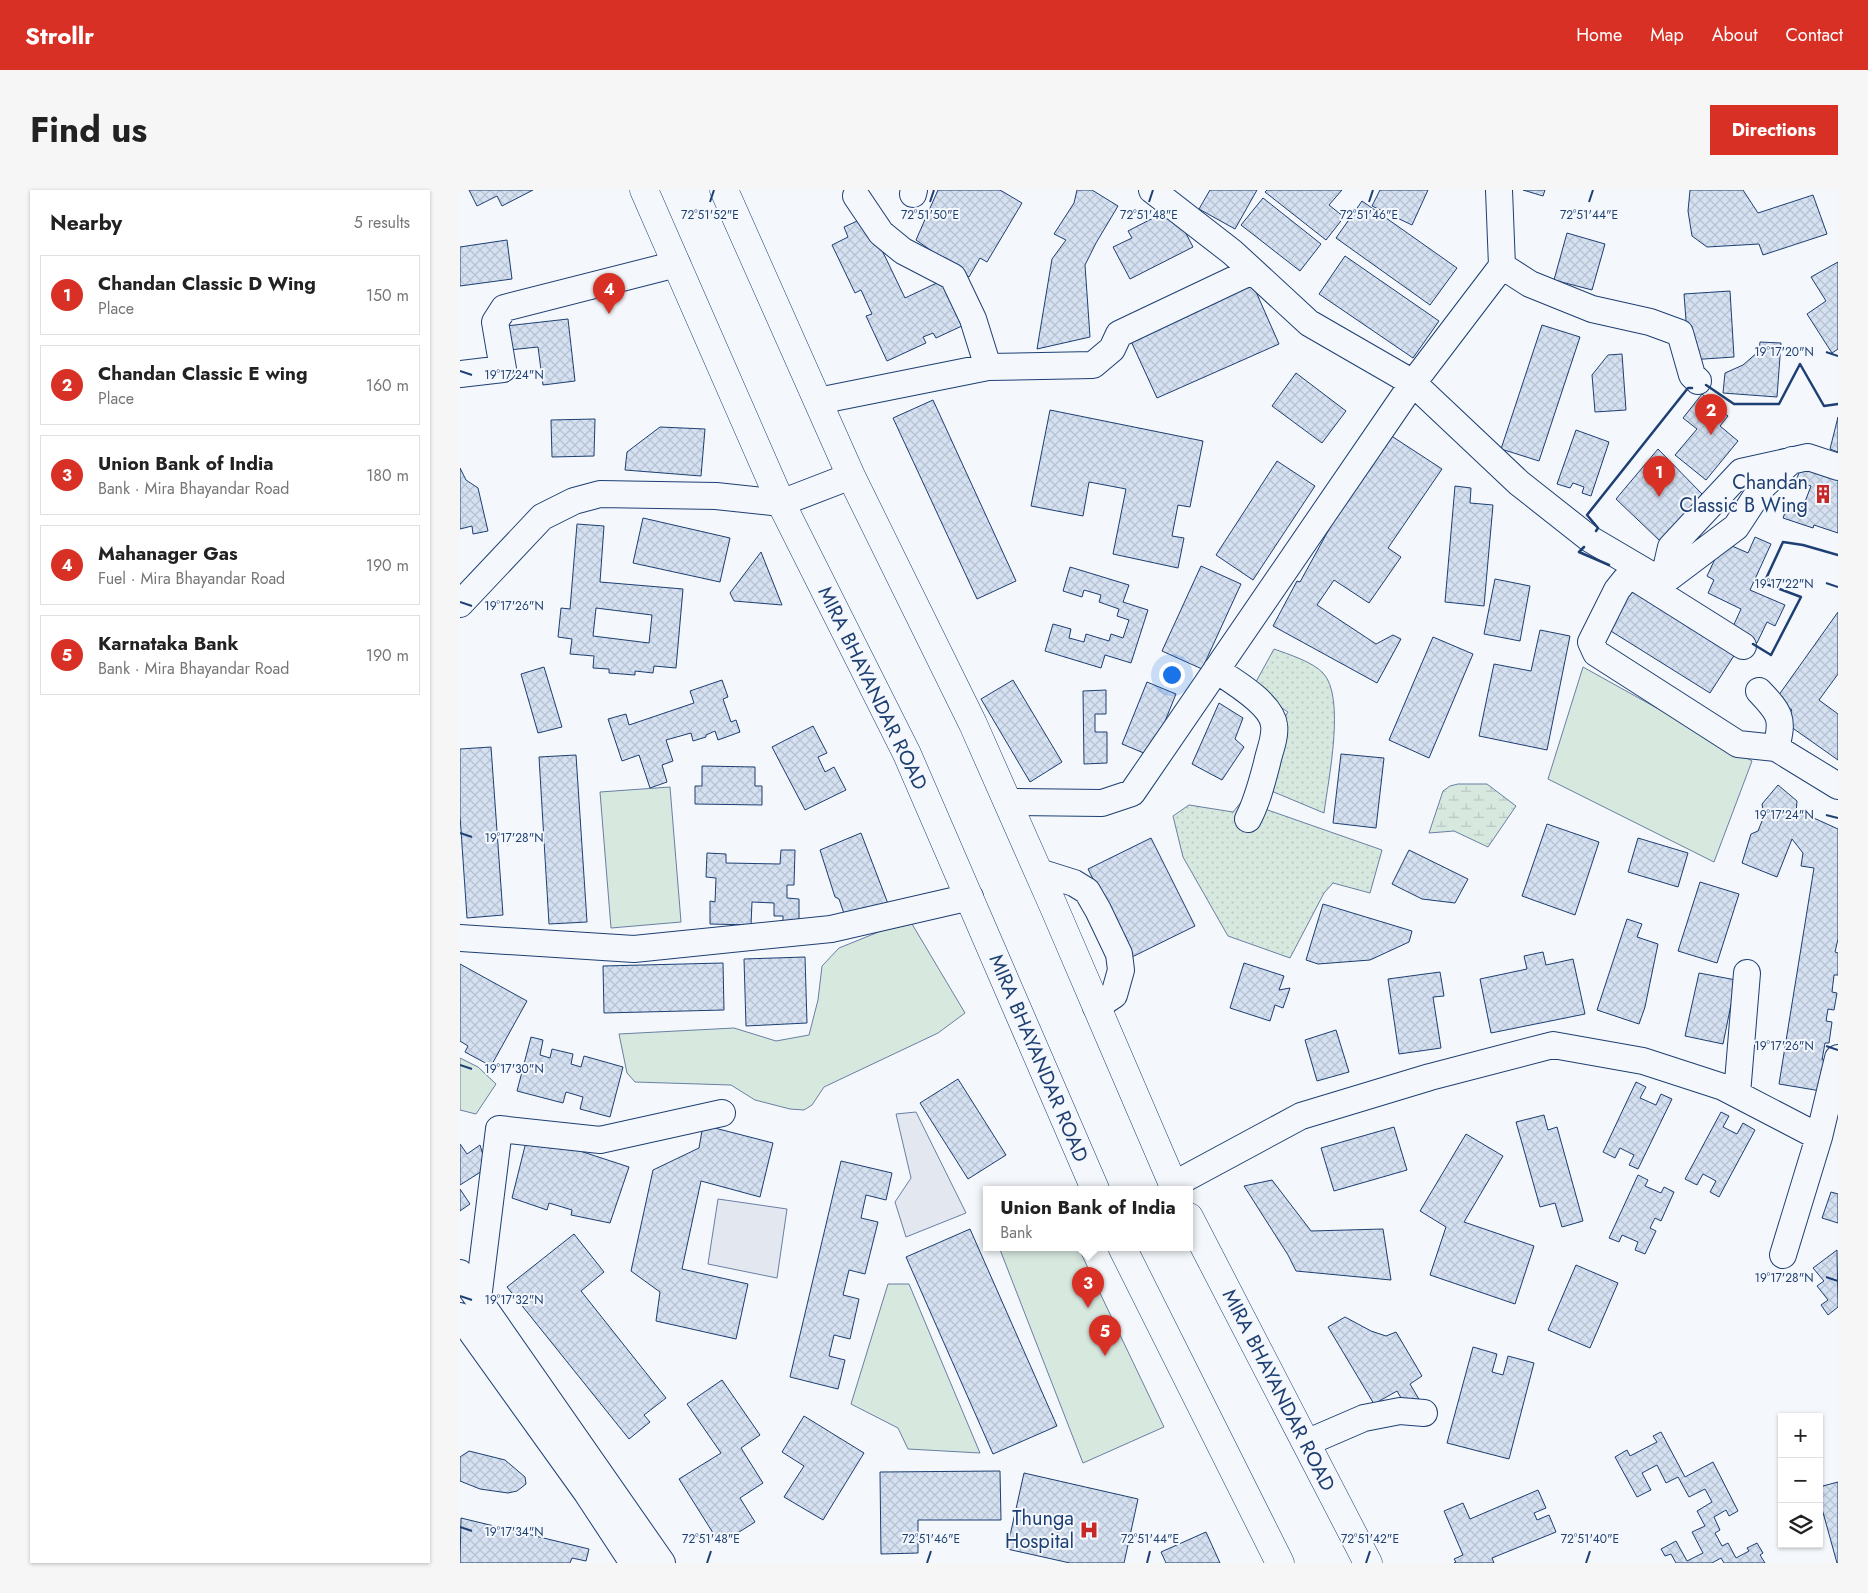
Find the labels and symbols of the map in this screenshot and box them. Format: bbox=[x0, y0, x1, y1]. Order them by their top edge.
text: 72°51'52"E bbox=[681, 206, 739, 224]
text: 72°51'50"E bbox=[901, 206, 959, 224]
text: 72°51'48"E bbox=[1120, 206, 1178, 224]
text: 72°51'46"E bbox=[1340, 206, 1398, 224]
text: 72°51'44"E bbox=[1560, 206, 1618, 224]
pin: 4 bbox=[593, 273, 625, 314]
text: 19°17'20"N bbox=[1754, 343, 1814, 361]
text: 19°17'24"N bbox=[484, 366, 544, 384]
pin: 2 bbox=[1695, 394, 1727, 435]
pin: 1 bbox=[1643, 456, 1675, 497]
place label: Chandan Classic B Wing bbox=[1679, 468, 1808, 520]
building icon: Chandan Classic B Wing bbox=[1812, 483, 1834, 505]
text: 19°17'22"N bbox=[1754, 575, 1814, 593]
street label: MIRA BHAYANDAR ROAD bbox=[811, 582, 935, 795]
text: 19°17'26"N bbox=[484, 597, 544, 615]
your location bbox=[1159, 662, 1185, 688]
text: 19°17'24"N bbox=[1754, 806, 1814, 824]
text: 19°17'28"N bbox=[484, 829, 544, 847]
street label: MIRA BHAYANDAR ROAD bbox=[982, 950, 1096, 1167]
text: 19°17'26"N bbox=[1754, 1037, 1814, 1055]
text: 19°17'30"N bbox=[484, 1060, 544, 1078]
pin: 3 bbox=[1072, 1267, 1104, 1308]
text: 19°17'28"N bbox=[1754, 1269, 1814, 1287]
street label: MIRA BHAYANDAR ROAD bbox=[1215, 1284, 1342, 1496]
text: 19°17'32"N bbox=[484, 1291, 544, 1309]
pin: 5 bbox=[1089, 1315, 1121, 1356]
place label: Thunga Hospital bbox=[1005, 1504, 1074, 1556]
hospital icon: Thunga Hospital bbox=[1078, 1519, 1100, 1541]
text: 19°17'34"N bbox=[484, 1523, 544, 1541]
text: 72°51'48"E bbox=[682, 1530, 740, 1548]
text: 72°51'46"E bbox=[902, 1530, 960, 1548]
text: 72°51'44"E bbox=[1121, 1530, 1179, 1548]
text: 72°51'42"E bbox=[1341, 1530, 1399, 1548]
text: 72°51'40"E bbox=[1561, 1530, 1619, 1548]

